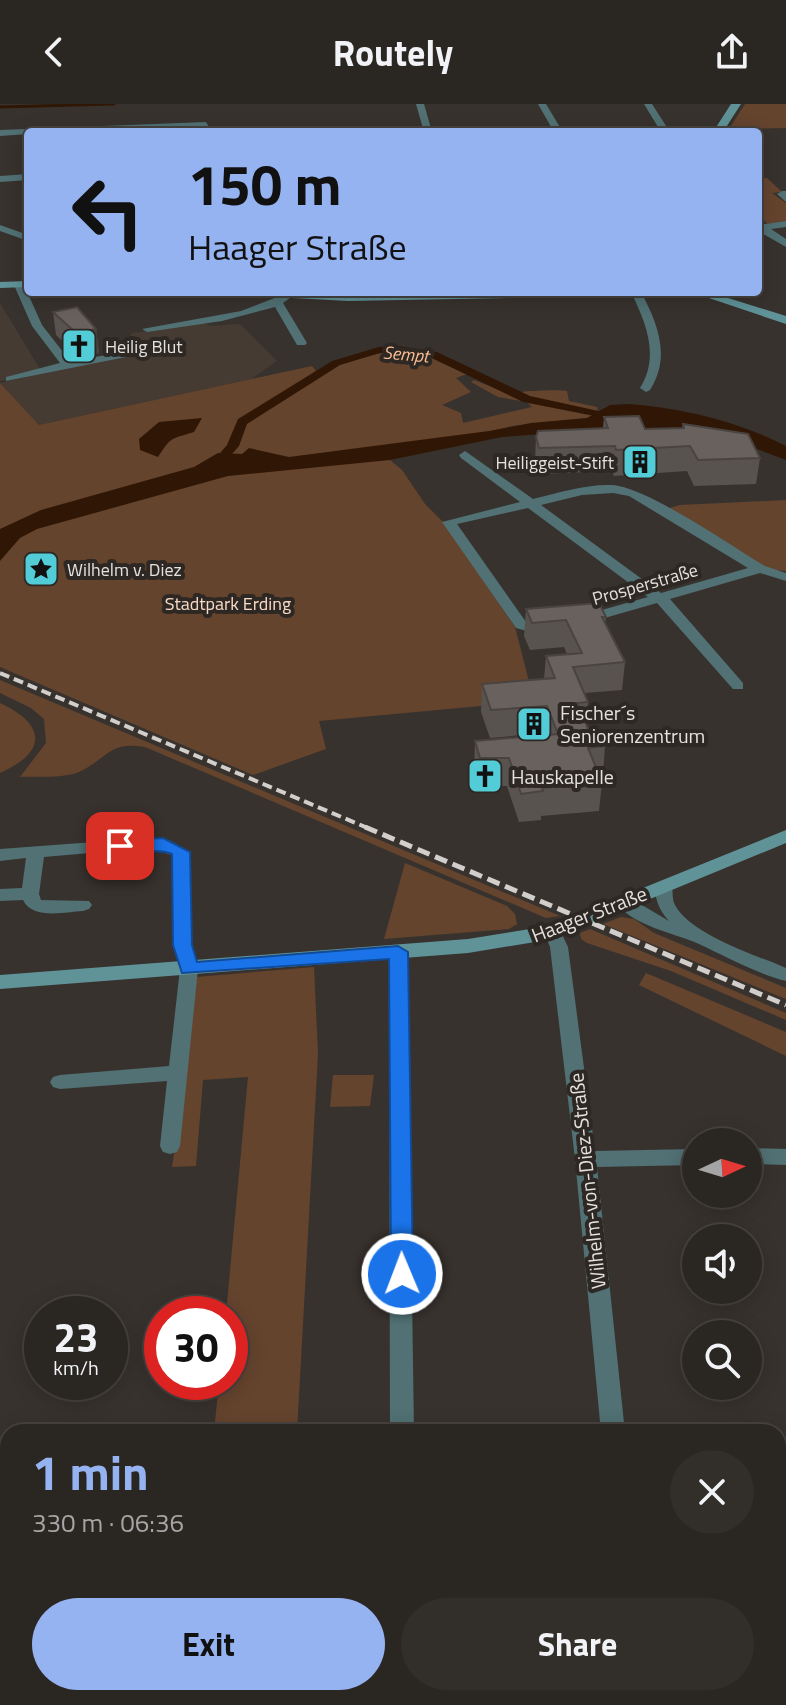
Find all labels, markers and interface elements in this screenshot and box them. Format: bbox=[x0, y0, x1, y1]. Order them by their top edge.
text: Routely bbox=[333, 25, 453, 80]
icon: back bbox=[32, 30, 76, 74]
icon: share bbox=[710, 30, 754, 74]
text: 150 m bbox=[188, 142, 341, 227]
icon: left bbox=[56, 160, 160, 264]
text: Haager Straße bbox=[188, 219, 407, 274]
church icon: Heilig Blut bbox=[60, 327, 98, 365]
place label: Heilig Blut bbox=[105, 333, 183, 360]
water label: Sempt bbox=[382, 339, 432, 370]
building icon: Heiliggeist-Stift bbox=[621, 443, 659, 481]
place label: Heiliggeist-Stift bbox=[495, 449, 615, 476]
place icon: Wilhelm v. Diez bbox=[22, 550, 60, 588]
place label: Wilhelm v. Diez bbox=[67, 556, 182, 583]
street label: Prosperstraße bbox=[589, 556, 701, 612]
park label: Stadtpark Erding bbox=[165, 590, 291, 617]
place label: Fischer´s Seniorenzentrum bbox=[560, 697, 705, 751]
building icon: Fischer´s Seniorenzentrum bbox=[515, 705, 553, 743]
church icon: Hauskapelle bbox=[466, 757, 504, 795]
place label: Hauskapelle bbox=[511, 761, 614, 792]
pin bbox=[86, 812, 154, 880]
icon: arrive bbox=[98, 824, 142, 868]
street label: Haager Straße bbox=[527, 878, 651, 950]
street label: Wilhelm-von-Diez-Straße bbox=[560, 1071, 614, 1291]
north arrow bbox=[682, 1128, 762, 1208]
map controls bbox=[682, 1128, 762, 1400]
button: sound bbox=[682, 1224, 762, 1304]
position arrow bbox=[360, 1232, 444, 1316]
speed limit sign: 30 bbox=[144, 1296, 248, 1400]
text: 23 bbox=[54, 1307, 98, 1368]
button: search bbox=[682, 1320, 762, 1400]
text: km/h bbox=[53, 1352, 99, 1383]
text: 1 min bbox=[32, 1436, 149, 1509]
button: close bbox=[670, 1450, 754, 1534]
text: 330 m · 06:36 bbox=[32, 1503, 184, 1542]
button: Exit bbox=[32, 1598, 385, 1690]
button: Share bbox=[401, 1598, 754, 1690]

